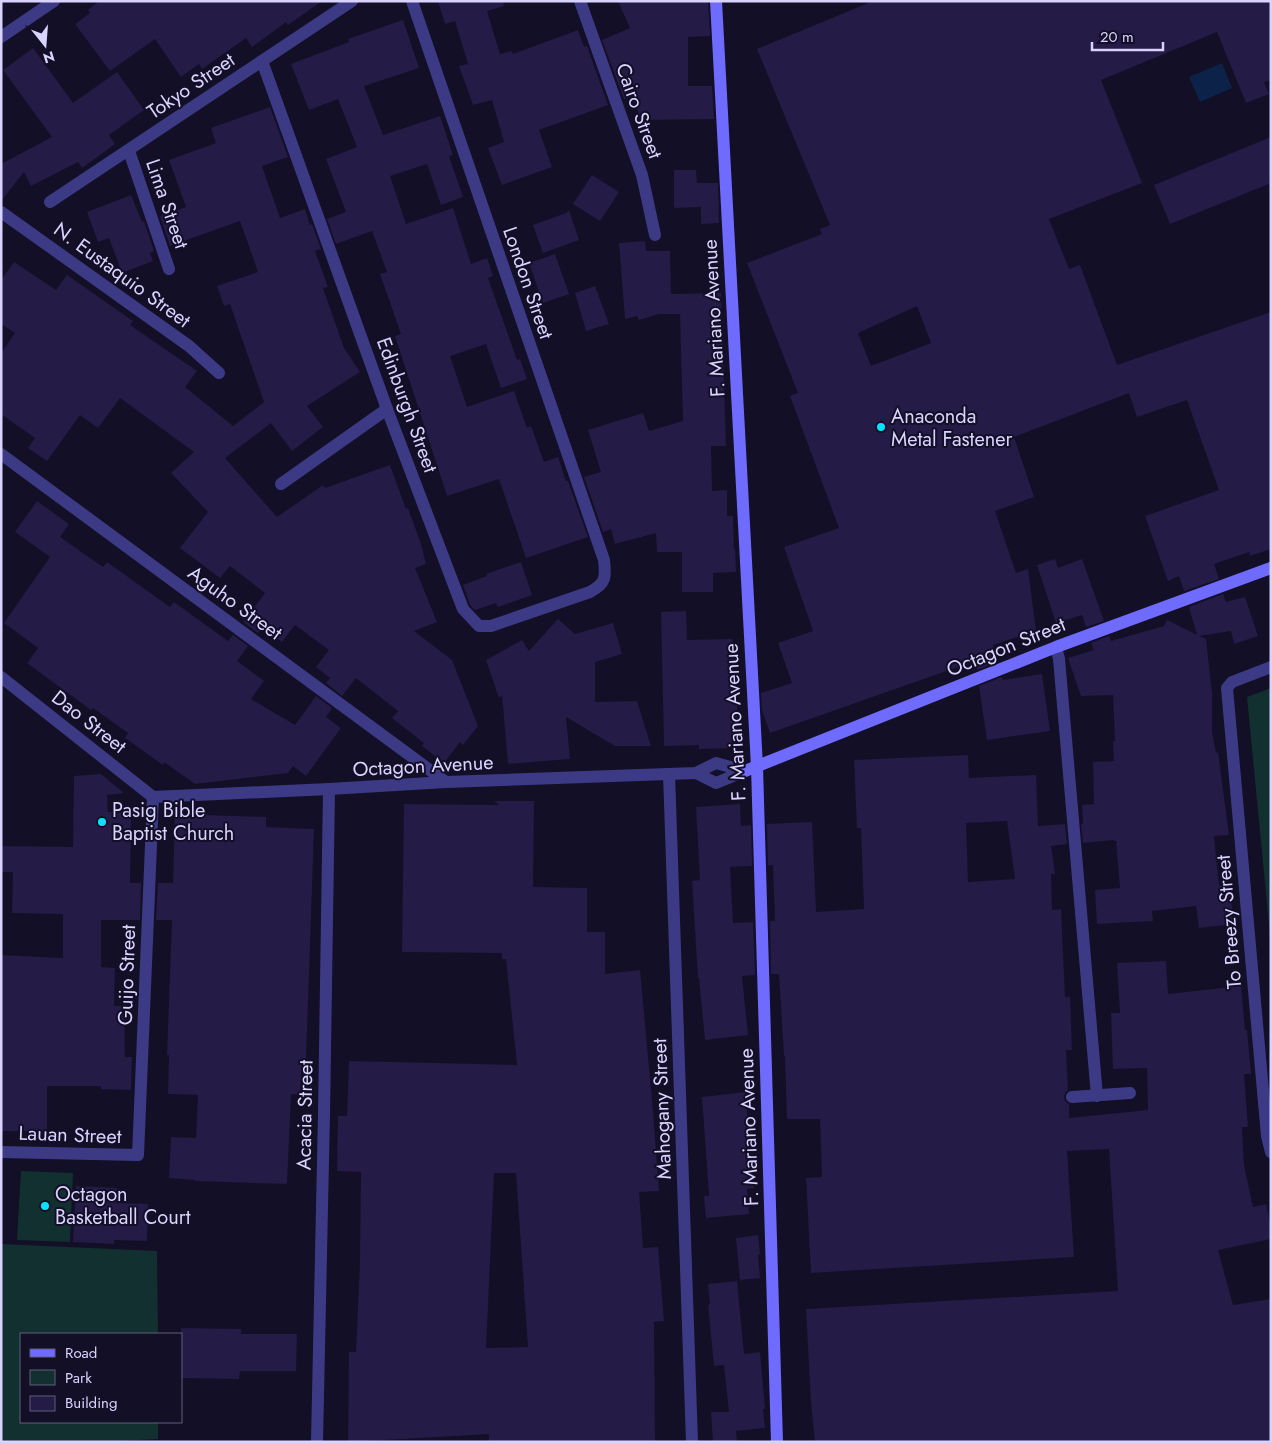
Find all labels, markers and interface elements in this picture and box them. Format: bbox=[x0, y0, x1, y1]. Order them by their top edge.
north arrow bbox=[20, 20, 70, 70]
scale bar bbox=[1092, 20, 1163, 52]
text: 20 m bbox=[1100, 26, 1134, 48]
text: N bbox=[41, 46, 57, 69]
street label: Tokyo Street bbox=[141, 46, 241, 126]
street label: Cairo Street bbox=[608, 59, 670, 163]
street label: Lima Street bbox=[138, 155, 196, 253]
street label: N. Eustaquio Street bbox=[47, 215, 197, 335]
street label: London Street bbox=[495, 223, 561, 343]
street label: F. Mariano Avenue bbox=[695, 238, 733, 398]
street label: Edinburgh Street bbox=[369, 333, 445, 477]
place label: Anaconda Metal Fastener bbox=[891, 402, 1012, 454]
marker: Anaconda Metal Fastener bbox=[875, 421, 887, 433]
street label: Aguho Street bbox=[182, 559, 288, 647]
street label: Octagon Street bbox=[942, 610, 1070, 684]
street label: F. Mariano Avenue bbox=[716, 642, 754, 802]
street label: Dao Street bbox=[45, 684, 133, 761]
street label: Octagon Avenue bbox=[352, 748, 494, 784]
place label: Pasig Bible Baptist Church bbox=[112, 796, 234, 848]
marker: Pasig Bible Baptist Church bbox=[96, 816, 108, 828]
street label: To Breezy Street bbox=[1209, 854, 1249, 990]
street label: Guijo Street bbox=[111, 924, 143, 1026]
street label: Mahogany Street bbox=[645, 1038, 679, 1180]
street label: F. Mariano Avenue bbox=[732, 1048, 766, 1206]
street label: Acacia Street bbox=[290, 1059, 320, 1170]
street label: Lauan Street bbox=[18, 1119, 122, 1151]
place label: Octagon Basketball Court bbox=[55, 1180, 191, 1232]
marker: Octagon Basketball Court bbox=[39, 1200, 51, 1212]
legend bbox=[20, 1333, 182, 1423]
text: Road bbox=[65, 1342, 97, 1364]
text: Park bbox=[65, 1367, 92, 1389]
text: Building bbox=[65, 1392, 117, 1414]

